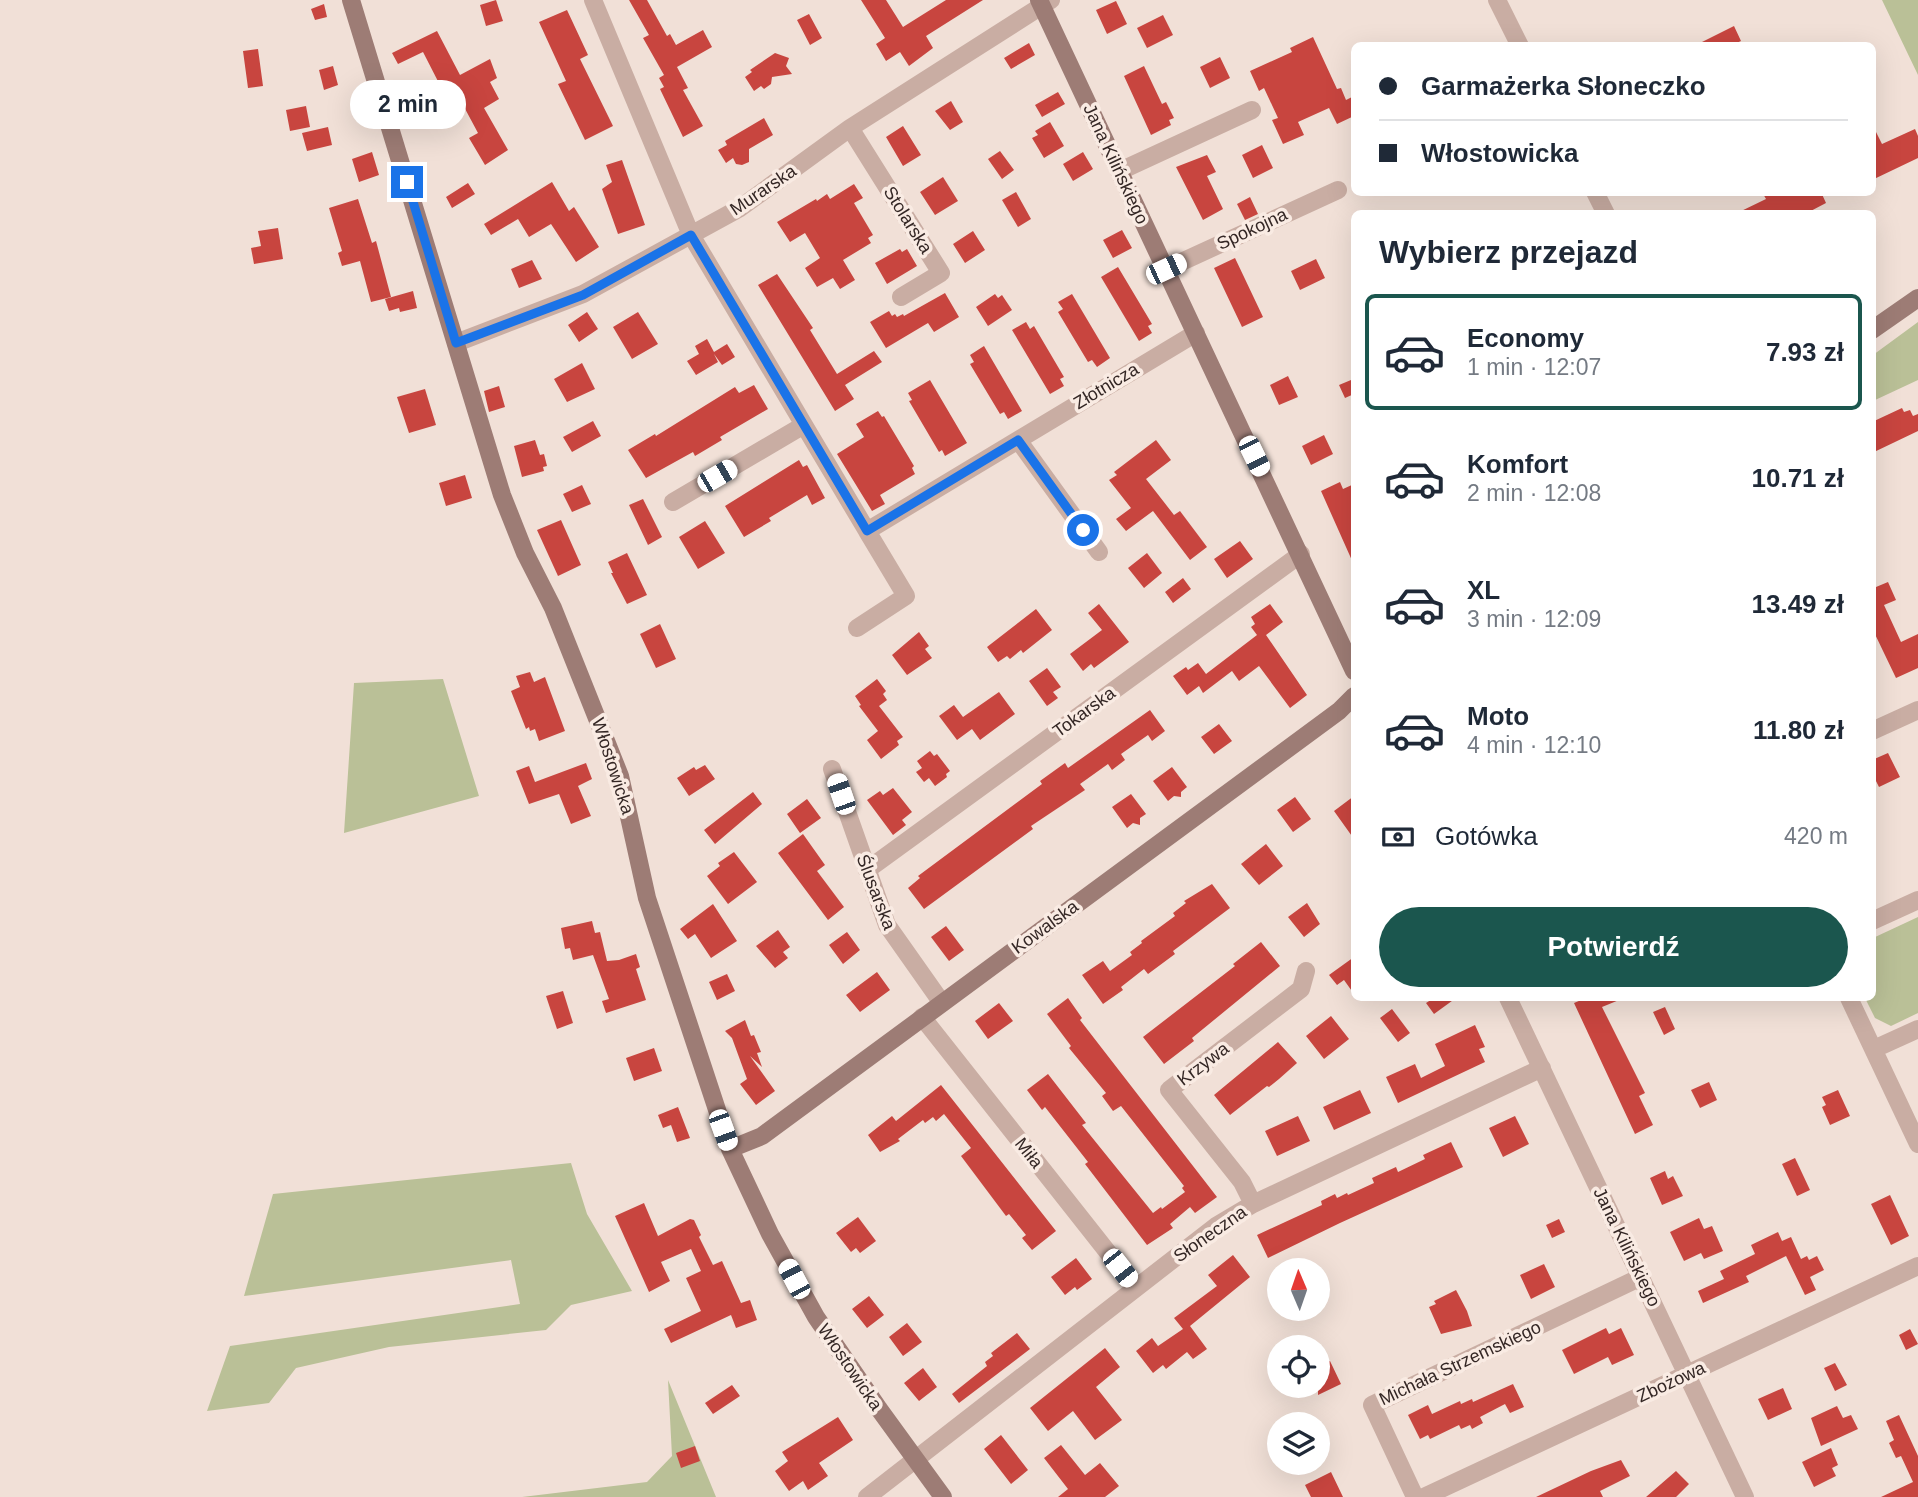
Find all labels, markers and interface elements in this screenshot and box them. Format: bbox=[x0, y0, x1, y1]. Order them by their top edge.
text: Garmażerka Słoneczko bbox=[1421, 71, 1706, 101]
callout: 2 min bbox=[349, 80, 465, 130]
text: 2 min bbox=[378, 91, 438, 117]
street label: Jana Kilińskiego bbox=[1079, 101, 1153, 227]
text: Włostowicka bbox=[1421, 138, 1578, 168]
street label: Murarska bbox=[726, 160, 801, 219]
route end bbox=[391, 166, 423, 198]
street label: Stolarska bbox=[880, 183, 937, 258]
street label: Spokojna bbox=[1214, 204, 1291, 254]
text: Wybierz przejazd bbox=[1379, 234, 1638, 270]
car bbox=[1143, 251, 1190, 287]
icon: car bbox=[1383, 321, 1446, 384]
text: Economy bbox=[1467, 323, 1584, 353]
text: 7.93 zł bbox=[1766, 337, 1844, 367]
text: 1 min · 12:07 bbox=[1467, 354, 1601, 380]
street label: Złotnicza bbox=[1070, 358, 1143, 413]
car bbox=[1236, 433, 1273, 479]
icon: car bbox=[1383, 447, 1446, 510]
text: Komfort bbox=[1467, 449, 1568, 479]
car bbox=[694, 456, 741, 496]
text: 10.71 zł bbox=[1751, 463, 1844, 493]
text: 2 min · 12:08 bbox=[1467, 480, 1601, 506]
route start bbox=[1067, 514, 1099, 546]
icon: car bbox=[1383, 573, 1446, 636]
text: XL bbox=[1467, 575, 1500, 605]
text: 13.49 zł bbox=[1751, 589, 1844, 619]
text: 3 min · 12:09 bbox=[1467, 606, 1601, 632]
street label: Tokarska bbox=[1049, 682, 1120, 741]
icon: car bbox=[1383, 699, 1446, 762]
text: Moto bbox=[1467, 701, 1529, 731]
street label: Włostowicka bbox=[588, 715, 638, 818]
text: 11.80 zł bbox=[1753, 715, 1844, 745]
text: 4 min · 12:10 bbox=[1467, 732, 1601, 758]
car bbox=[825, 771, 858, 817]
icon: cash bbox=[1379, 818, 1417, 856]
text: Gotówka bbox=[1435, 821, 1538, 851]
text: 420 m bbox=[1784, 823, 1848, 849]
street label: Ślusarska bbox=[853, 851, 901, 933]
street label: Kowalska bbox=[1008, 896, 1083, 958]
button: Potwierdź bbox=[1379, 907, 1848, 987]
street label: Krzywa bbox=[1173, 1038, 1233, 1090]
car bbox=[706, 1107, 741, 1153]
street label: Miła bbox=[1011, 1134, 1048, 1173]
street label: Jana Kilińskiego bbox=[1590, 1184, 1664, 1310]
street label: Słoneczna bbox=[1170, 1201, 1251, 1266]
car bbox=[1099, 1245, 1142, 1291]
car bbox=[775, 1256, 814, 1302]
north arrow bbox=[1267, 1258, 1330, 1321]
map controls bbox=[1267, 1258, 1330, 1475]
street label: Michała Strzemskiego bbox=[1376, 1317, 1544, 1409]
street label: Włostowicka bbox=[814, 1320, 887, 1415]
button: locate bbox=[1267, 1335, 1330, 1398]
street label: Zbożowa bbox=[1634, 1357, 1709, 1406]
button: layers bbox=[1267, 1412, 1330, 1475]

